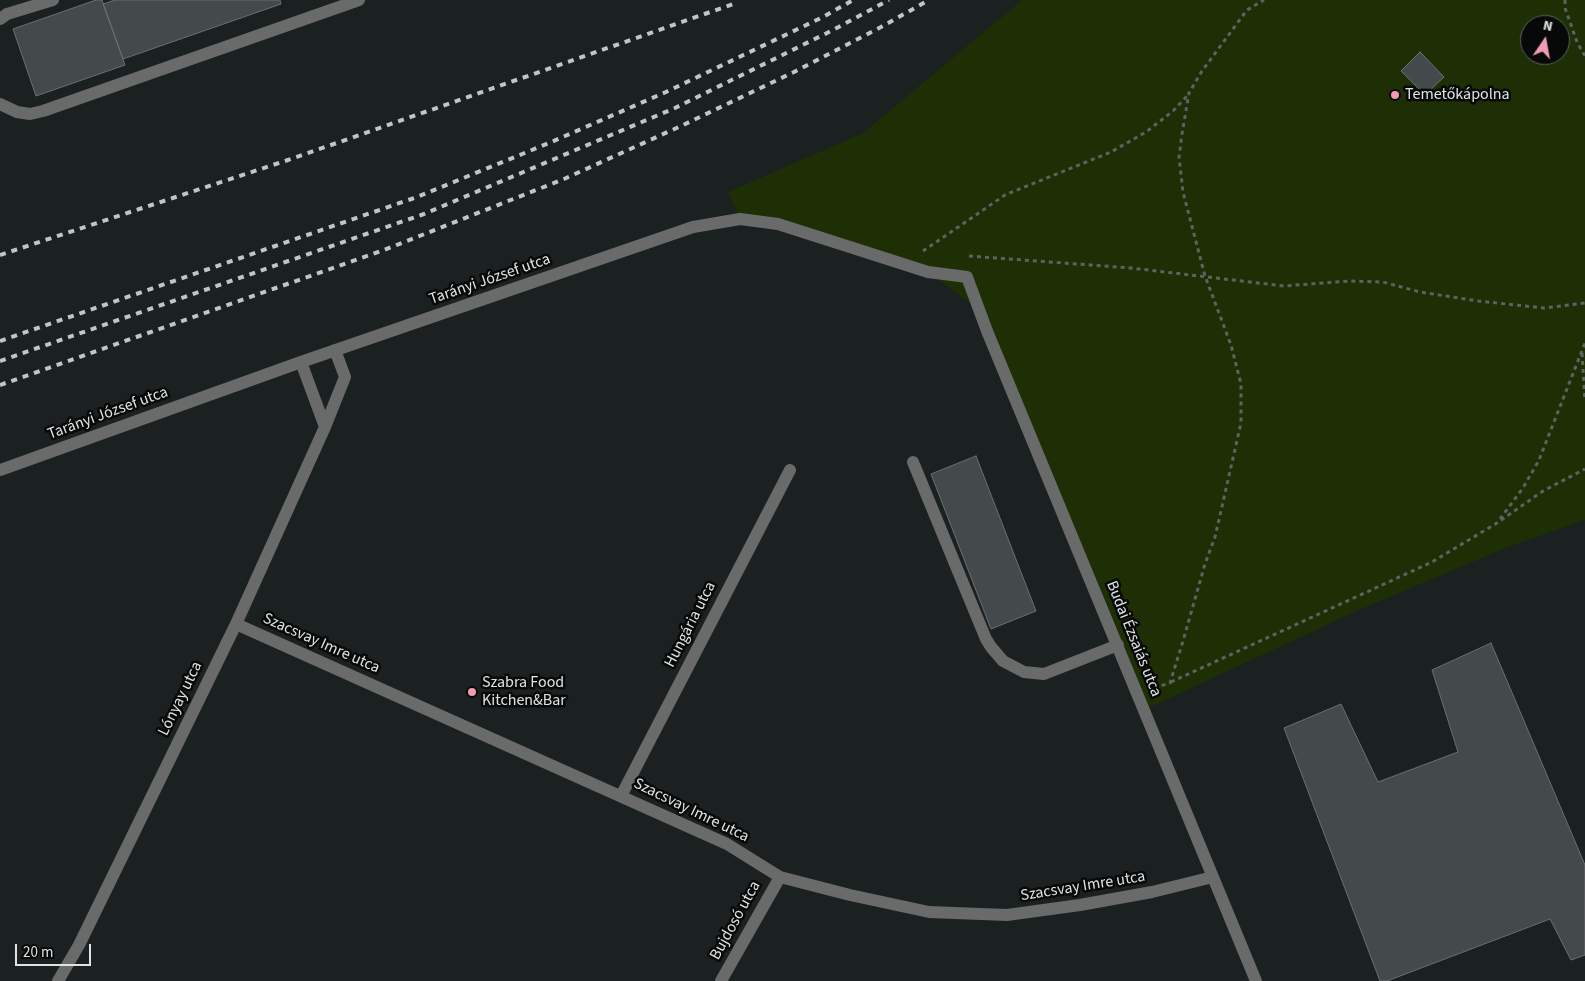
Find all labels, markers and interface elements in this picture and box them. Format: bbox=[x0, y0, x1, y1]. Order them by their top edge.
north arrow bbox=[1520, 15, 1570, 65]
text: N bbox=[1541, 16, 1555, 37]
place label: Temetőkápolna bbox=[1405, 85, 1510, 105]
marker: Temetőkápolna bbox=[1389, 89, 1401, 101]
street label: Tarányi József utca bbox=[427, 250, 553, 310]
street label: Tarányi József utca bbox=[45, 383, 171, 445]
street label: Budai Ézsaiás utca bbox=[1101, 578, 1165, 700]
street label: Hungária utca bbox=[661, 579, 721, 671]
street label: Szacsvay Imre utca bbox=[260, 610, 382, 678]
street label: Lónyay utca bbox=[155, 659, 207, 739]
place label: Szabra Food Kitchen&Bar bbox=[482, 673, 566, 711]
marker: Szabra Food Kitchen&Bar bbox=[466, 686, 478, 698]
street label: Szacsvay Imre utca bbox=[630, 775, 752, 847]
street label: Szacsvay Imre utca bbox=[1019, 868, 1147, 906]
street label: Bujdosó utca bbox=[706, 878, 766, 964]
scale bar bbox=[18, 934, 94, 966]
text: 20 m bbox=[23, 942, 53, 963]

